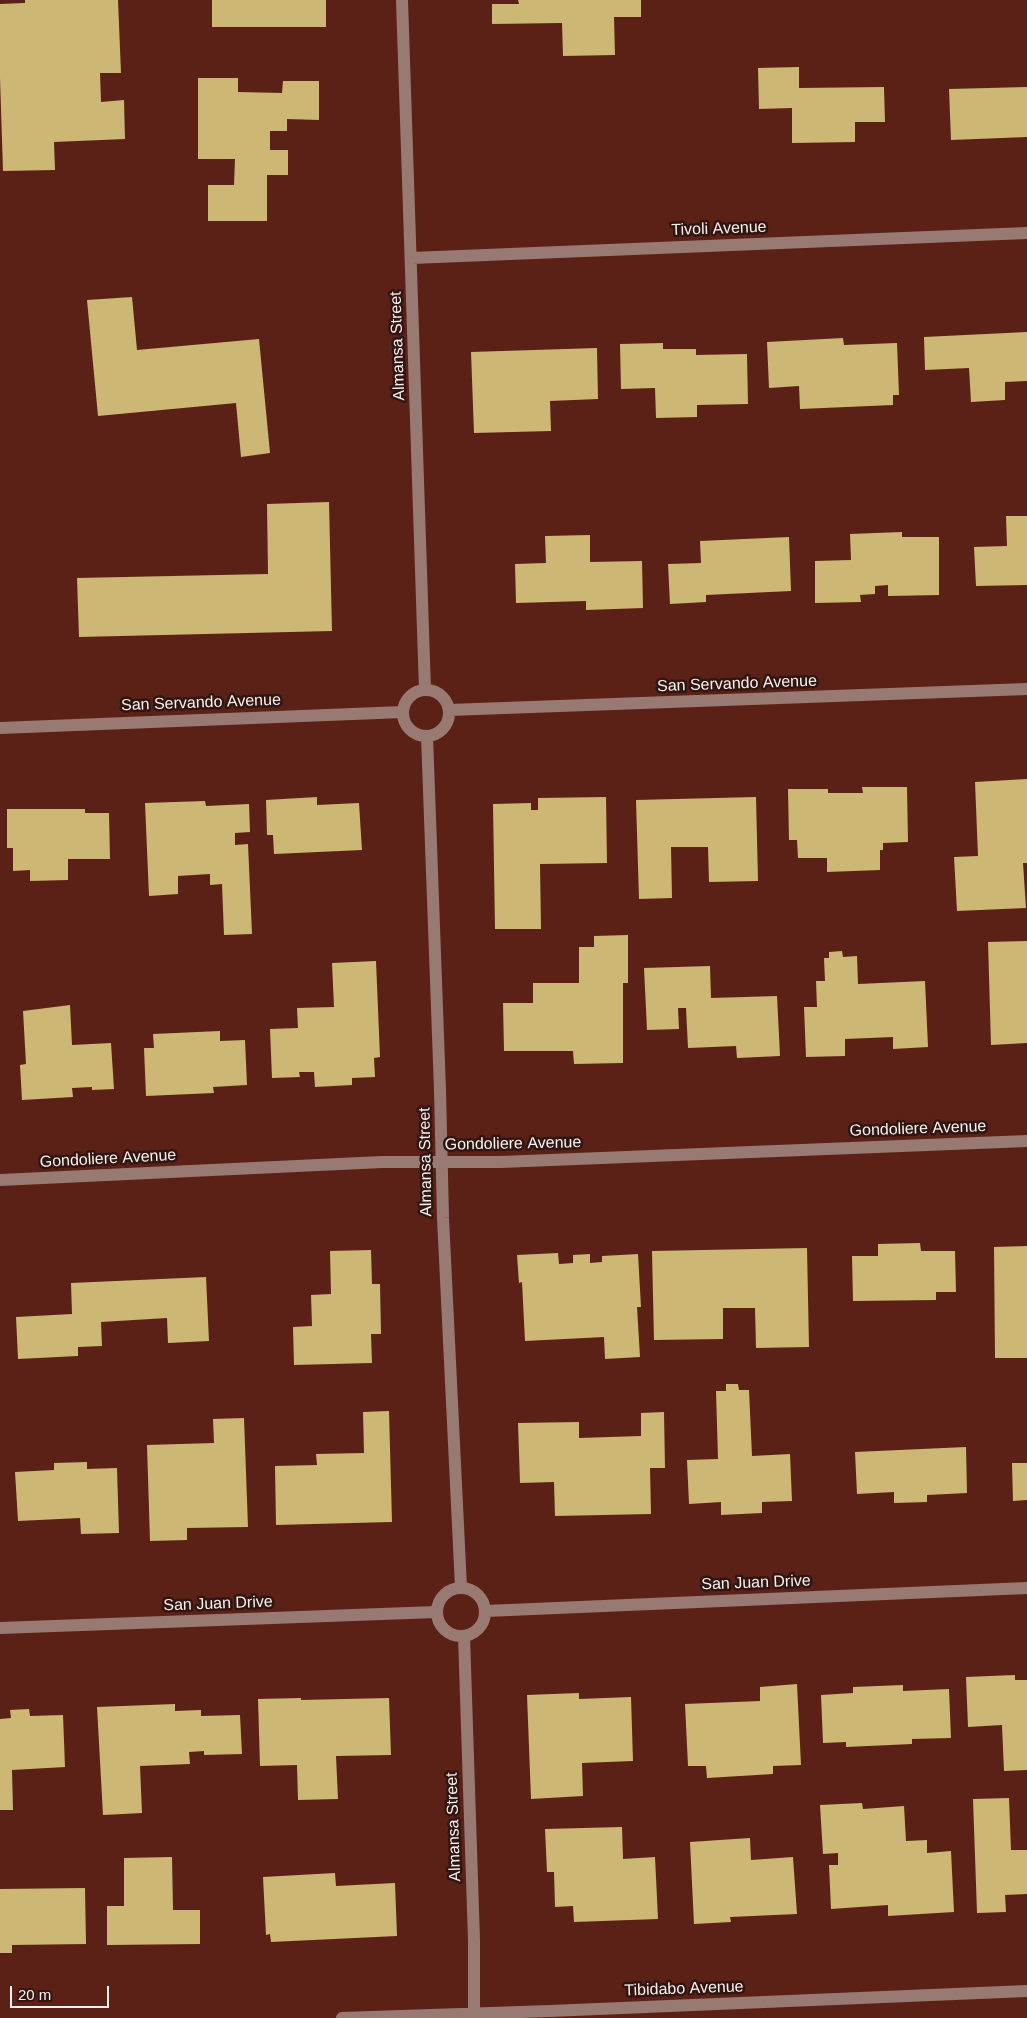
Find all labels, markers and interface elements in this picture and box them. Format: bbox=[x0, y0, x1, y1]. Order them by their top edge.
street label: Tivoli Avenue bbox=[671, 218, 767, 240]
street label: Almansa Street bbox=[386, 291, 410, 401]
street label: San Servando Avenue bbox=[657, 672, 817, 696]
street label: San Servando Avenue bbox=[121, 691, 281, 715]
street label: Almansa Street bbox=[415, 1107, 437, 1217]
street label: Gondoliere Avenue bbox=[849, 1117, 987, 1141]
street label: Gondoliere Avenue bbox=[444, 1133, 582, 1155]
street label: Gondoliere Avenue bbox=[39, 1146, 177, 1172]
street label: San Juan Drive bbox=[701, 1571, 811, 1595]
street label: San Juan Drive bbox=[163, 1592, 273, 1616]
street label: Almansa Street bbox=[442, 1772, 466, 1882]
scale bar bbox=[12, 1976, 111, 2008]
street label: Tibidabo Avenue bbox=[624, 1977, 744, 2001]
text: 20 m bbox=[18, 1986, 51, 2003]

